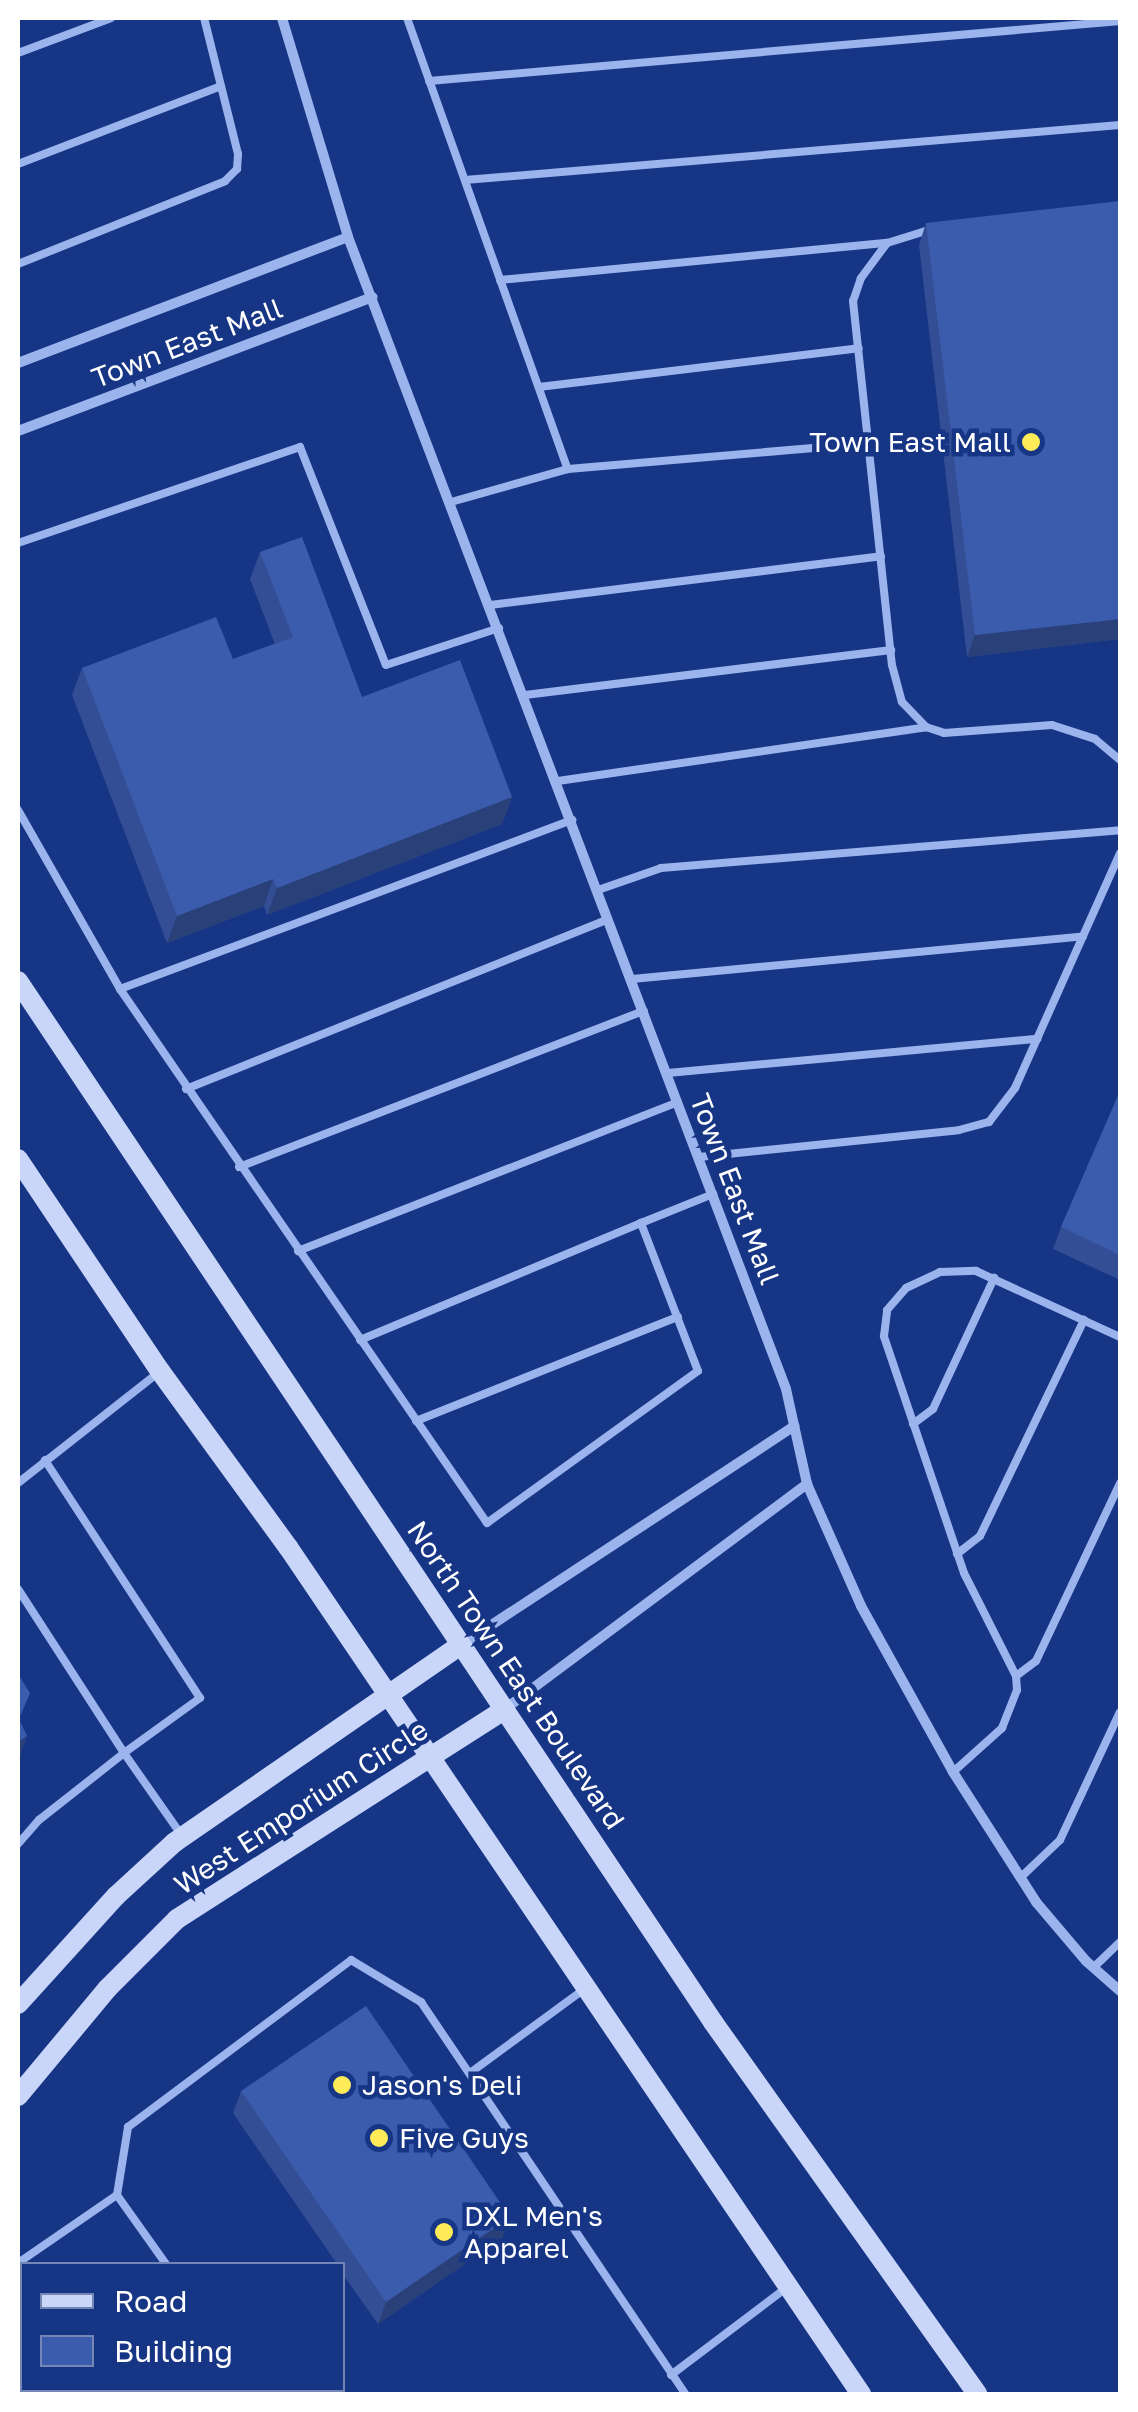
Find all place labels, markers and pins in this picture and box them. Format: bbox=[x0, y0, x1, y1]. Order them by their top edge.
place label: Town East Mall bbox=[809, 425, 1011, 459]
marker: Town East Mall bbox=[1020, 431, 1042, 453]
place label: Jason's Deli bbox=[362, 2068, 522, 2102]
marker: Jason's Deli bbox=[331, 2074, 353, 2096]
place label: Five Guys bbox=[399, 2121, 529, 2155]
marker: Five Guys bbox=[368, 2127, 390, 2149]
place label: DXL Men's Apparel bbox=[464, 2199, 603, 2265]
marker: DXL Men's Apparel bbox=[433, 2221, 455, 2243]

